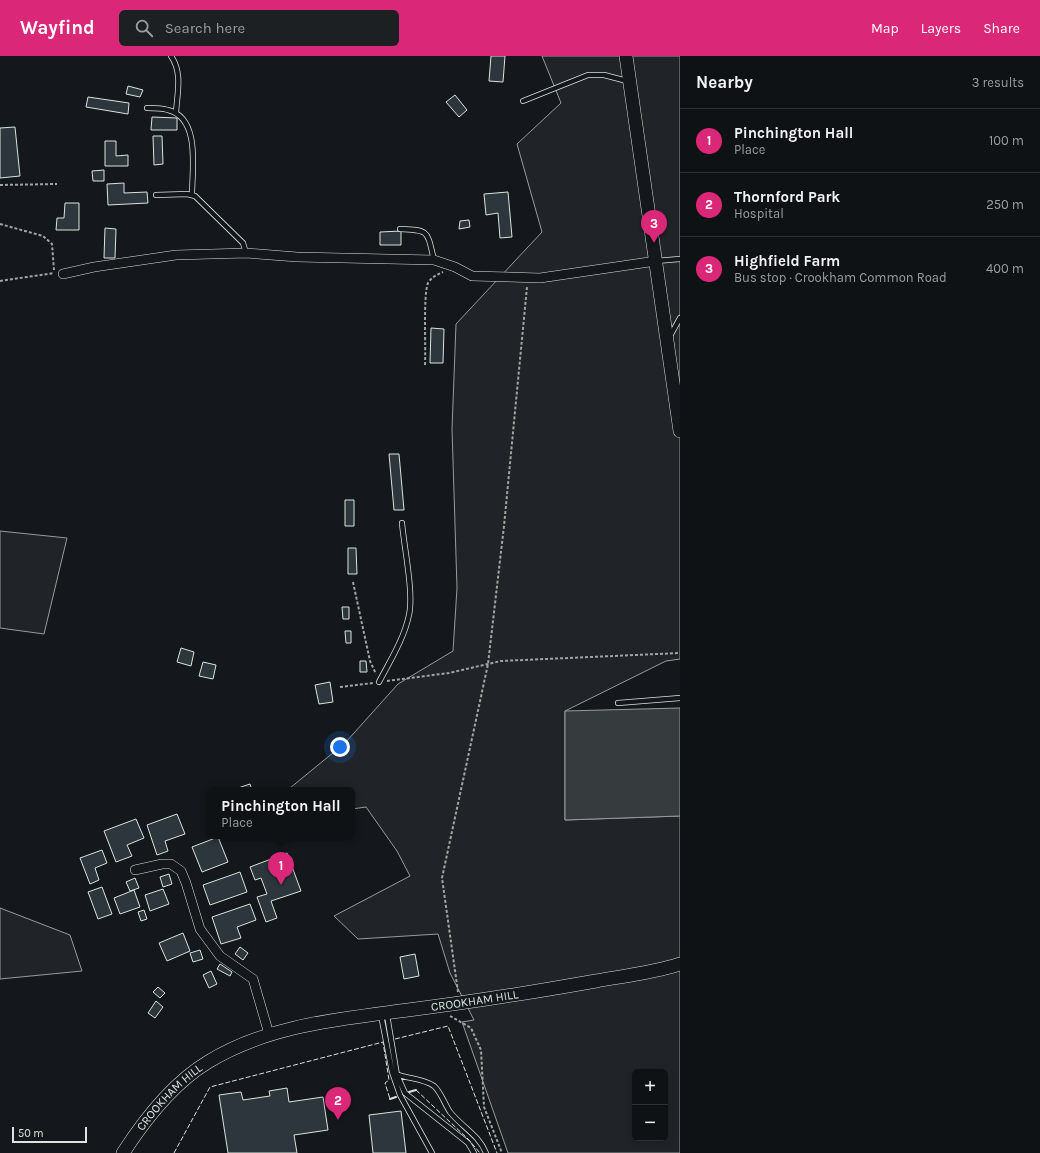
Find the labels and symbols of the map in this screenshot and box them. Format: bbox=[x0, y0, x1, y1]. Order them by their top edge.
pin: 3 bbox=[641, 210, 667, 243]
your location bbox=[330, 737, 350, 757]
pin: 1 bbox=[268, 852, 294, 885]
street label: CROOKHAM HILL bbox=[430, 987, 520, 1014]
street label: CROOKHAM HILL bbox=[134, 1061, 205, 1133]
pin: 2 bbox=[325, 1087, 351, 1120]
scale bar bbox=[12, 1125, 87, 1144]

